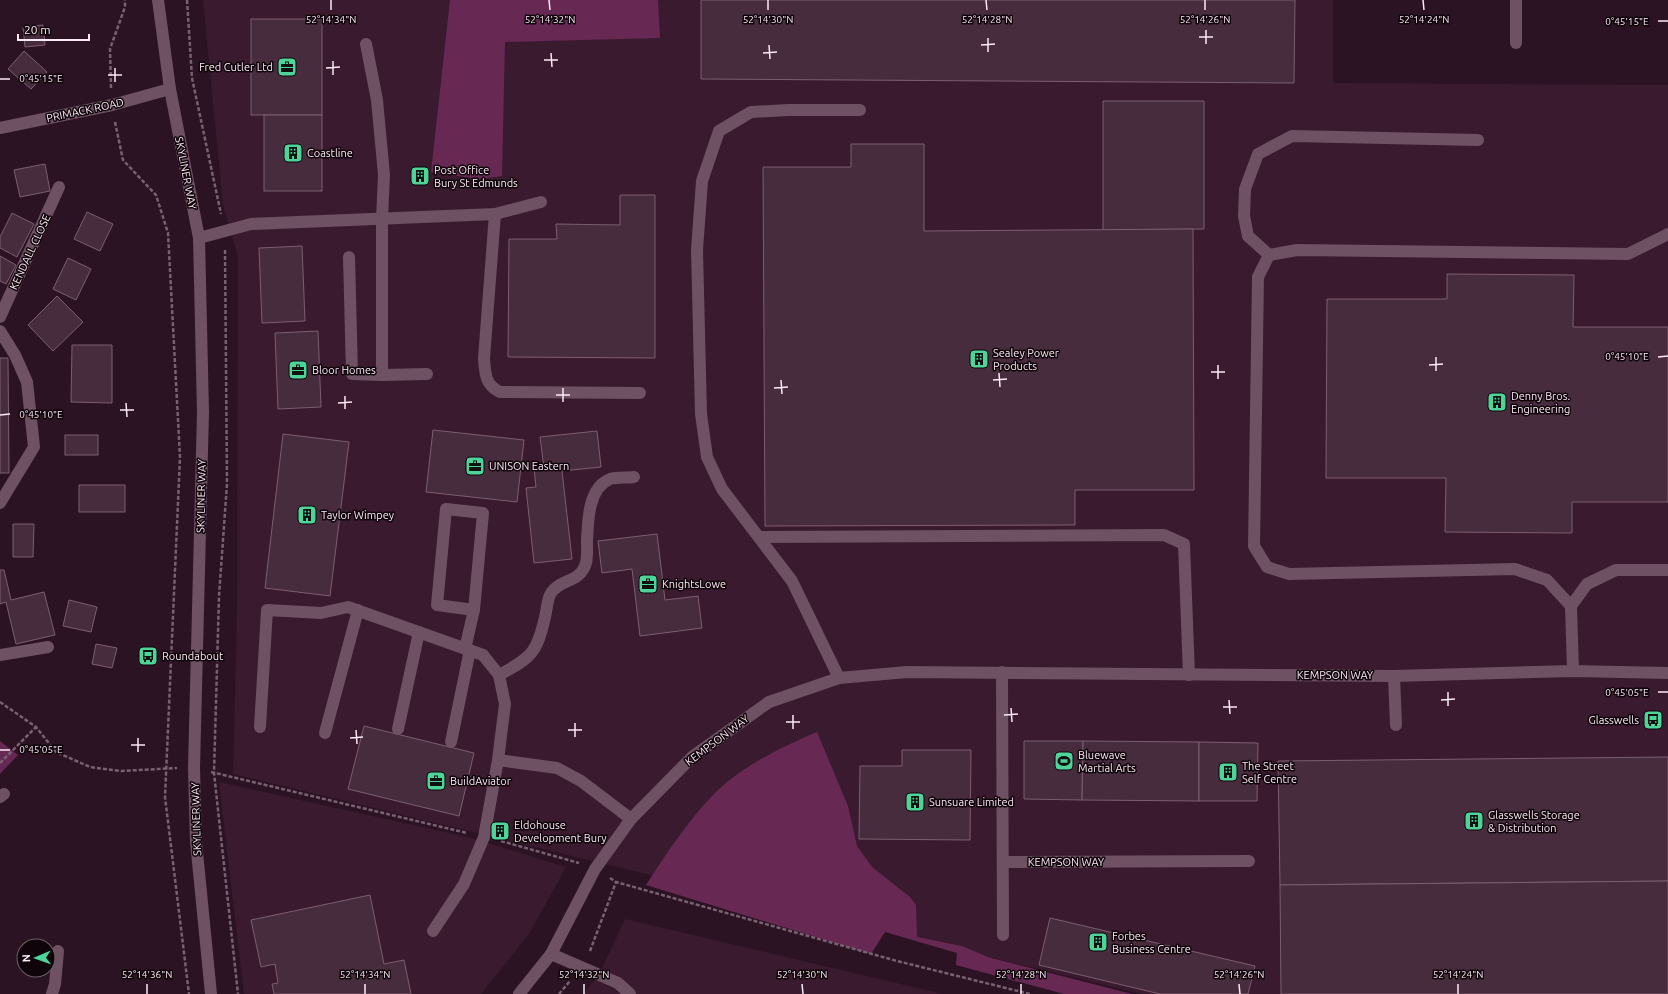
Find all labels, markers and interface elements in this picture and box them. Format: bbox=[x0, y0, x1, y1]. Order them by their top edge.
text: 52°14'34"N bbox=[306, 14, 356, 25]
text: 52°14'32"N bbox=[525, 14, 575, 25]
text: 52°14'30"N bbox=[743, 14, 793, 25]
text: 52°14'28"N bbox=[962, 14, 1012, 25]
text: 52°14'26"N bbox=[1180, 14, 1230, 25]
text: 52°14'24"N bbox=[1399, 14, 1449, 25]
scale bar bbox=[18, 16, 89, 42]
text: 0°45'15"E bbox=[1605, 16, 1649, 27]
text: 20 m bbox=[24, 23, 51, 36]
office icon: Fred Cutler Ltd bbox=[276, 56, 298, 78]
place label: Fred Cutler Ltd bbox=[199, 61, 273, 73]
text: 0°45'15"E bbox=[19, 73, 63, 84]
street label: PRIMACK ROAD bbox=[45, 96, 125, 124]
street label: SKYLINER WAY bbox=[173, 136, 199, 211]
building icon: Coastline bbox=[282, 142, 304, 164]
place label: Coastline bbox=[307, 147, 353, 159]
place label: Post Office Bury St Edmunds bbox=[434, 164, 518, 189]
building icon: Post Office Bury St Edmunds bbox=[409, 165, 431, 187]
street label: KENDALL CLOSE bbox=[7, 212, 53, 292]
place label: Sealey Power Products bbox=[993, 347, 1060, 372]
building icon: Sealey Power Products bbox=[968, 348, 990, 370]
text: 0°45'10"E bbox=[1605, 351, 1649, 362]
office icon: Bloor Homes bbox=[287, 359, 309, 381]
place label: Bloor Homes bbox=[312, 364, 376, 376]
place label: Denny Bros. Engineering bbox=[1511, 390, 1570, 415]
building icon: Denny Bros. Engineering bbox=[1486, 391, 1508, 413]
text: 0°45'10"E bbox=[19, 409, 63, 420]
office icon: UNISON Eastern bbox=[464, 455, 486, 477]
street label: SKYLINER WAY bbox=[194, 458, 208, 533]
place label: UNISON Eastern bbox=[489, 460, 569, 472]
building icon: Taylor Wimpey bbox=[296, 504, 318, 526]
place label: Taylor Wimpey bbox=[321, 509, 395, 521]
office icon: KnightsLowe bbox=[637, 573, 659, 595]
place label: KnightsLowe bbox=[662, 578, 726, 590]
bus stop icon: Roundabout bbox=[137, 645, 159, 667]
place label: Roundabout bbox=[162, 650, 224, 662]
street label: KEMPSON WAY bbox=[1297, 669, 1374, 681]
text: 0°45'05"E bbox=[1605, 687, 1649, 698]
bus stop icon: Glasswells bbox=[1642, 709, 1664, 731]
street label: KEMPSON WAY bbox=[683, 712, 752, 768]
place label: Glasswells bbox=[1588, 714, 1639, 726]
text: 0°45'05"E bbox=[19, 744, 63, 755]
place label: Bluewave Martial Arts bbox=[1078, 749, 1136, 774]
sports icon: Bluewave Martial Arts bbox=[1053, 750, 1075, 772]
place label: The Street Self Centre bbox=[1242, 760, 1297, 785]
building icon: The Street Self Centre bbox=[1217, 761, 1239, 783]
office icon: BuildAviator bbox=[425, 770, 447, 792]
place label: BuildAviator bbox=[450, 775, 512, 787]
street label: SKYLINER WAY bbox=[189, 781, 203, 856]
building icon: Sunsuare Limited bbox=[904, 791, 926, 813]
place label: Sunsuare Limited bbox=[929, 796, 1014, 808]
place label: Glasswells Storage & Distribution bbox=[1488, 809, 1580, 834]
building icon: Glasswells Storage & Distribution bbox=[1463, 810, 1485, 832]
place label: Eldohouse Development Bury bbox=[514, 819, 607, 844]
building icon: Eldohouse Development Bury bbox=[489, 820, 511, 842]
street label: KEMPSON WAY bbox=[1028, 856, 1105, 868]
place label: Forbes Business Centre bbox=[1112, 930, 1191, 955]
building icon: Forbes Business Centre bbox=[1087, 931, 1109, 953]
north arrow bbox=[16, 938, 56, 978]
text: N bbox=[20, 954, 32, 963]
text: 52°14'36"N bbox=[122, 969, 172, 980]
text: 52°14'34"N bbox=[340, 969, 390, 980]
text: 52°14'32"N bbox=[559, 969, 609, 980]
text: 52°14'30"N bbox=[777, 969, 827, 980]
text: 52°14'28"N bbox=[996, 969, 1046, 980]
text: 52°14'26"N bbox=[1214, 969, 1264, 980]
text: 52°14'24"N bbox=[1433, 969, 1483, 980]

